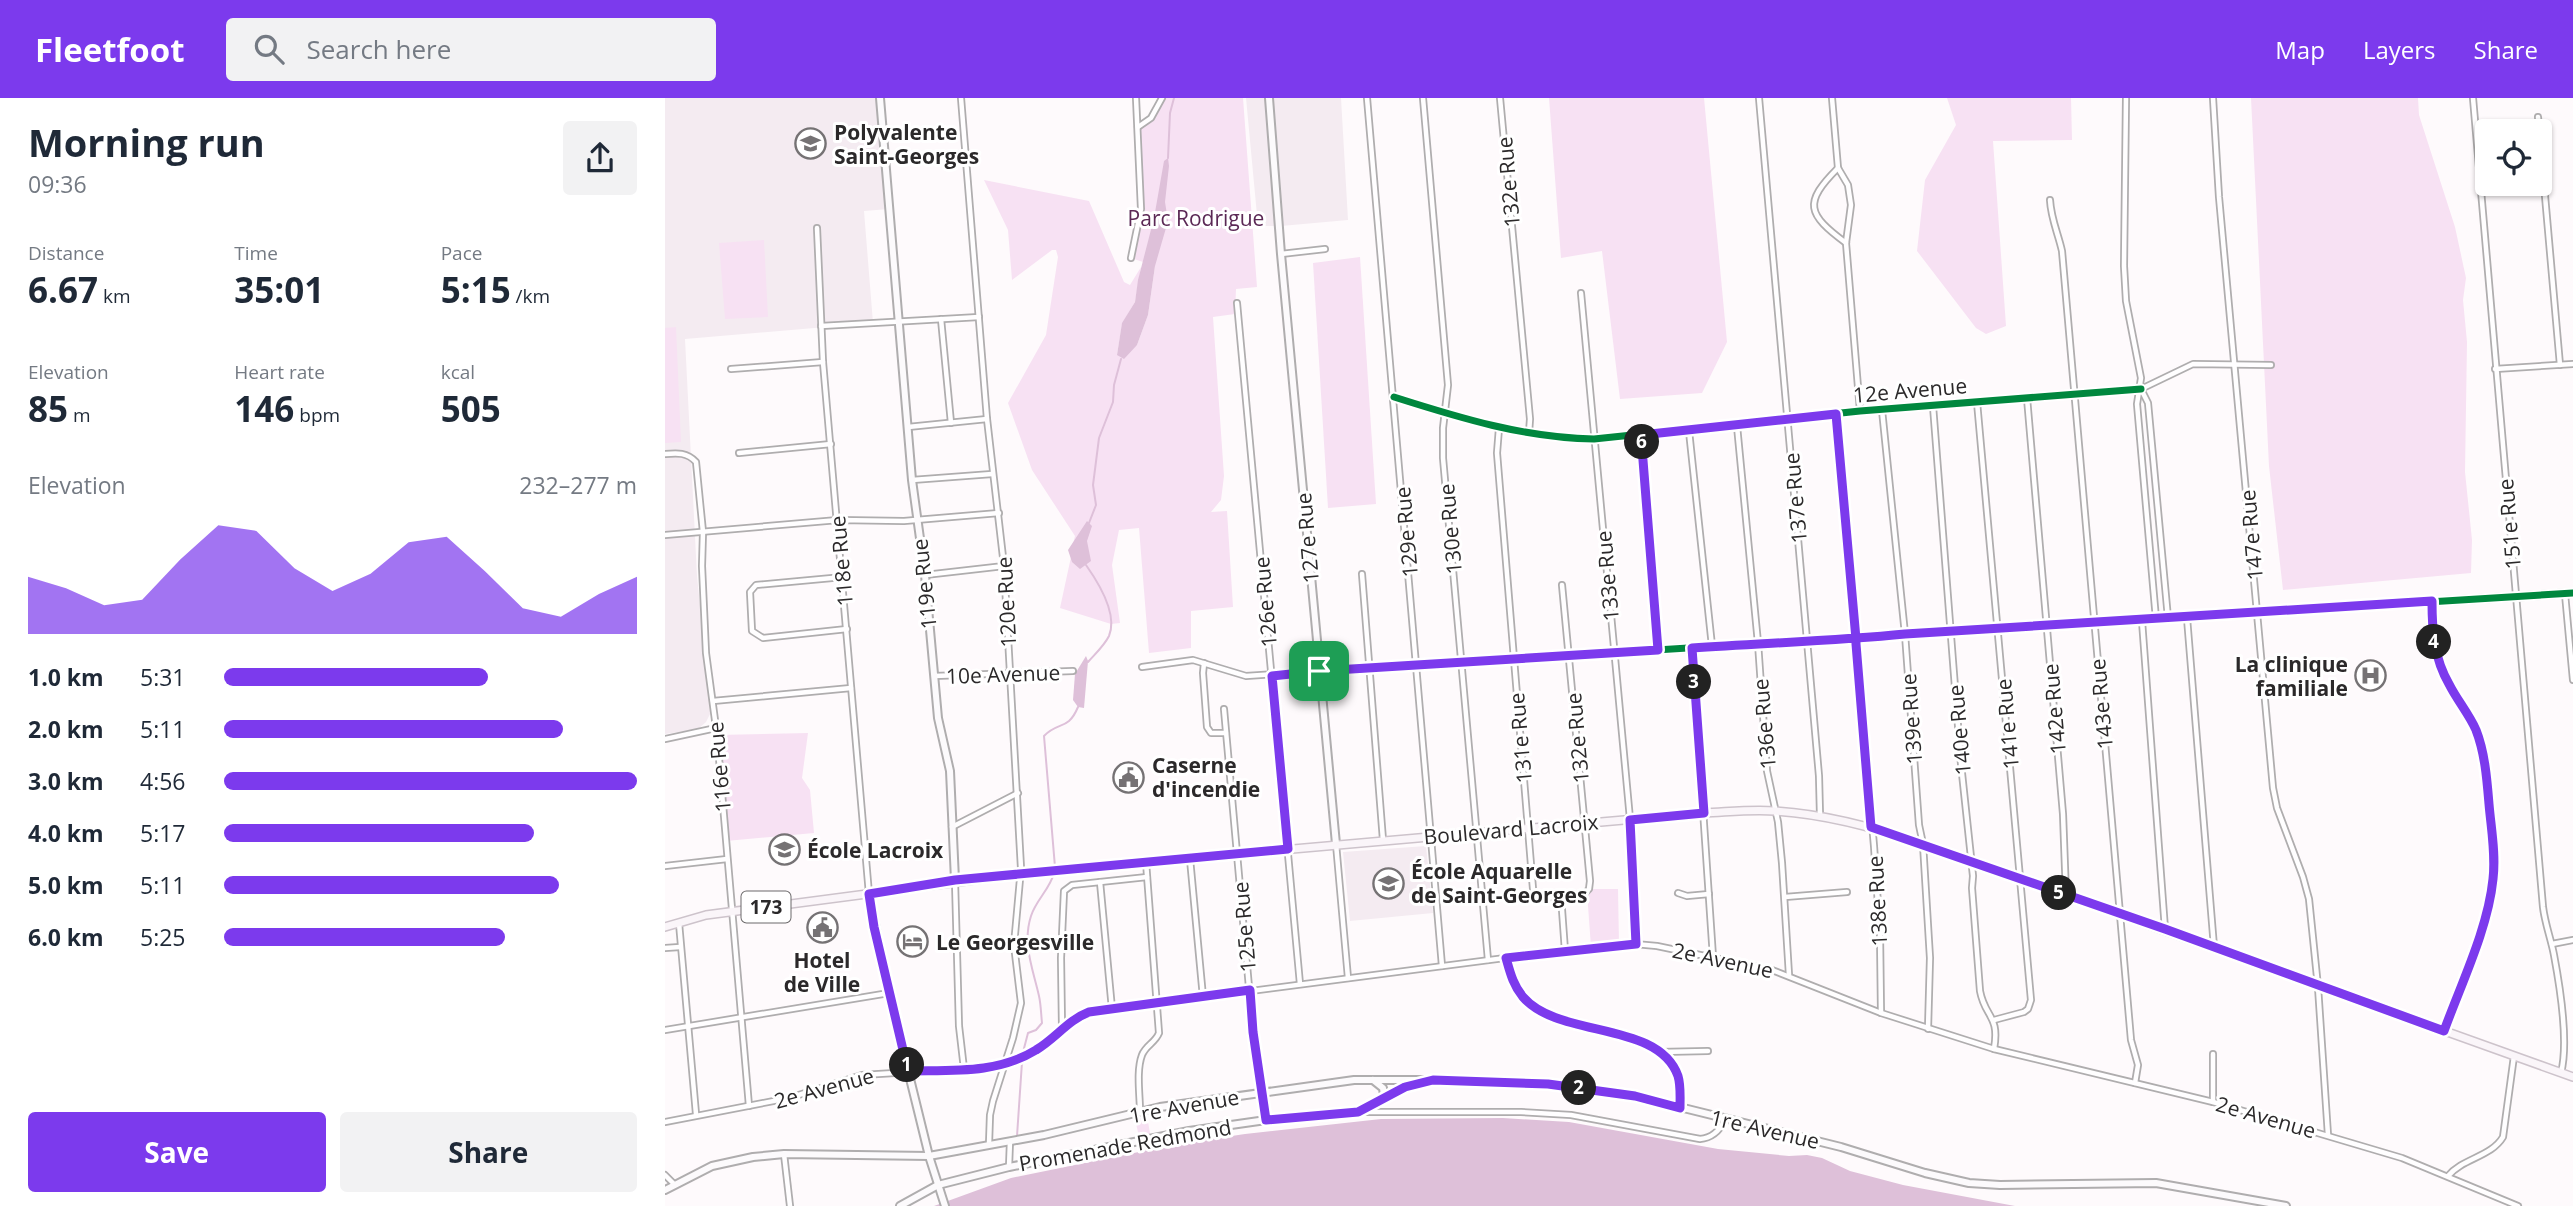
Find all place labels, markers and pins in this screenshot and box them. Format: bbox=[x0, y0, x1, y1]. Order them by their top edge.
place label: Polyvalente Saint-Georges bbox=[834, 118, 979, 170]
school or university icon: Polyvalente Saint-Georges bbox=[794, 127, 828, 161]
pin: 6 bbox=[1625, 424, 1660, 460]
pin: 4 bbox=[2417, 624, 2451, 660]
pin bbox=[1289, 641, 1349, 701]
place label: La clinique familiale bbox=[2235, 650, 2348, 702]
hospital icon: La clinique familiale bbox=[2354, 659, 2388, 693]
pin: 3 bbox=[1677, 664, 1711, 700]
place label: Caserne d'incendie bbox=[1152, 751, 1260, 803]
public building icon: Caserne d'incendie bbox=[1112, 760, 1146, 794]
school or university icon: École Lacroix bbox=[767, 833, 801, 867]
place label: École Lacroix bbox=[807, 836, 944, 864]
place label: École Aquarelle de Saint-Georges bbox=[1411, 857, 1587, 909]
school or university icon: École Aquarelle de Saint-Georges bbox=[1371, 866, 1405, 900]
pin: 5 bbox=[2041, 876, 2077, 910]
public building icon: Hotel de Ville bbox=[805, 911, 839, 945]
hotel icon: Le Georgesville bbox=[896, 925, 930, 959]
place label: Le Georgesville bbox=[936, 928, 1094, 956]
place label: Hotel de Ville bbox=[784, 946, 860, 998]
pin: 1 bbox=[889, 1048, 925, 1082]
pin: 2 bbox=[1562, 1070, 1597, 1105]

